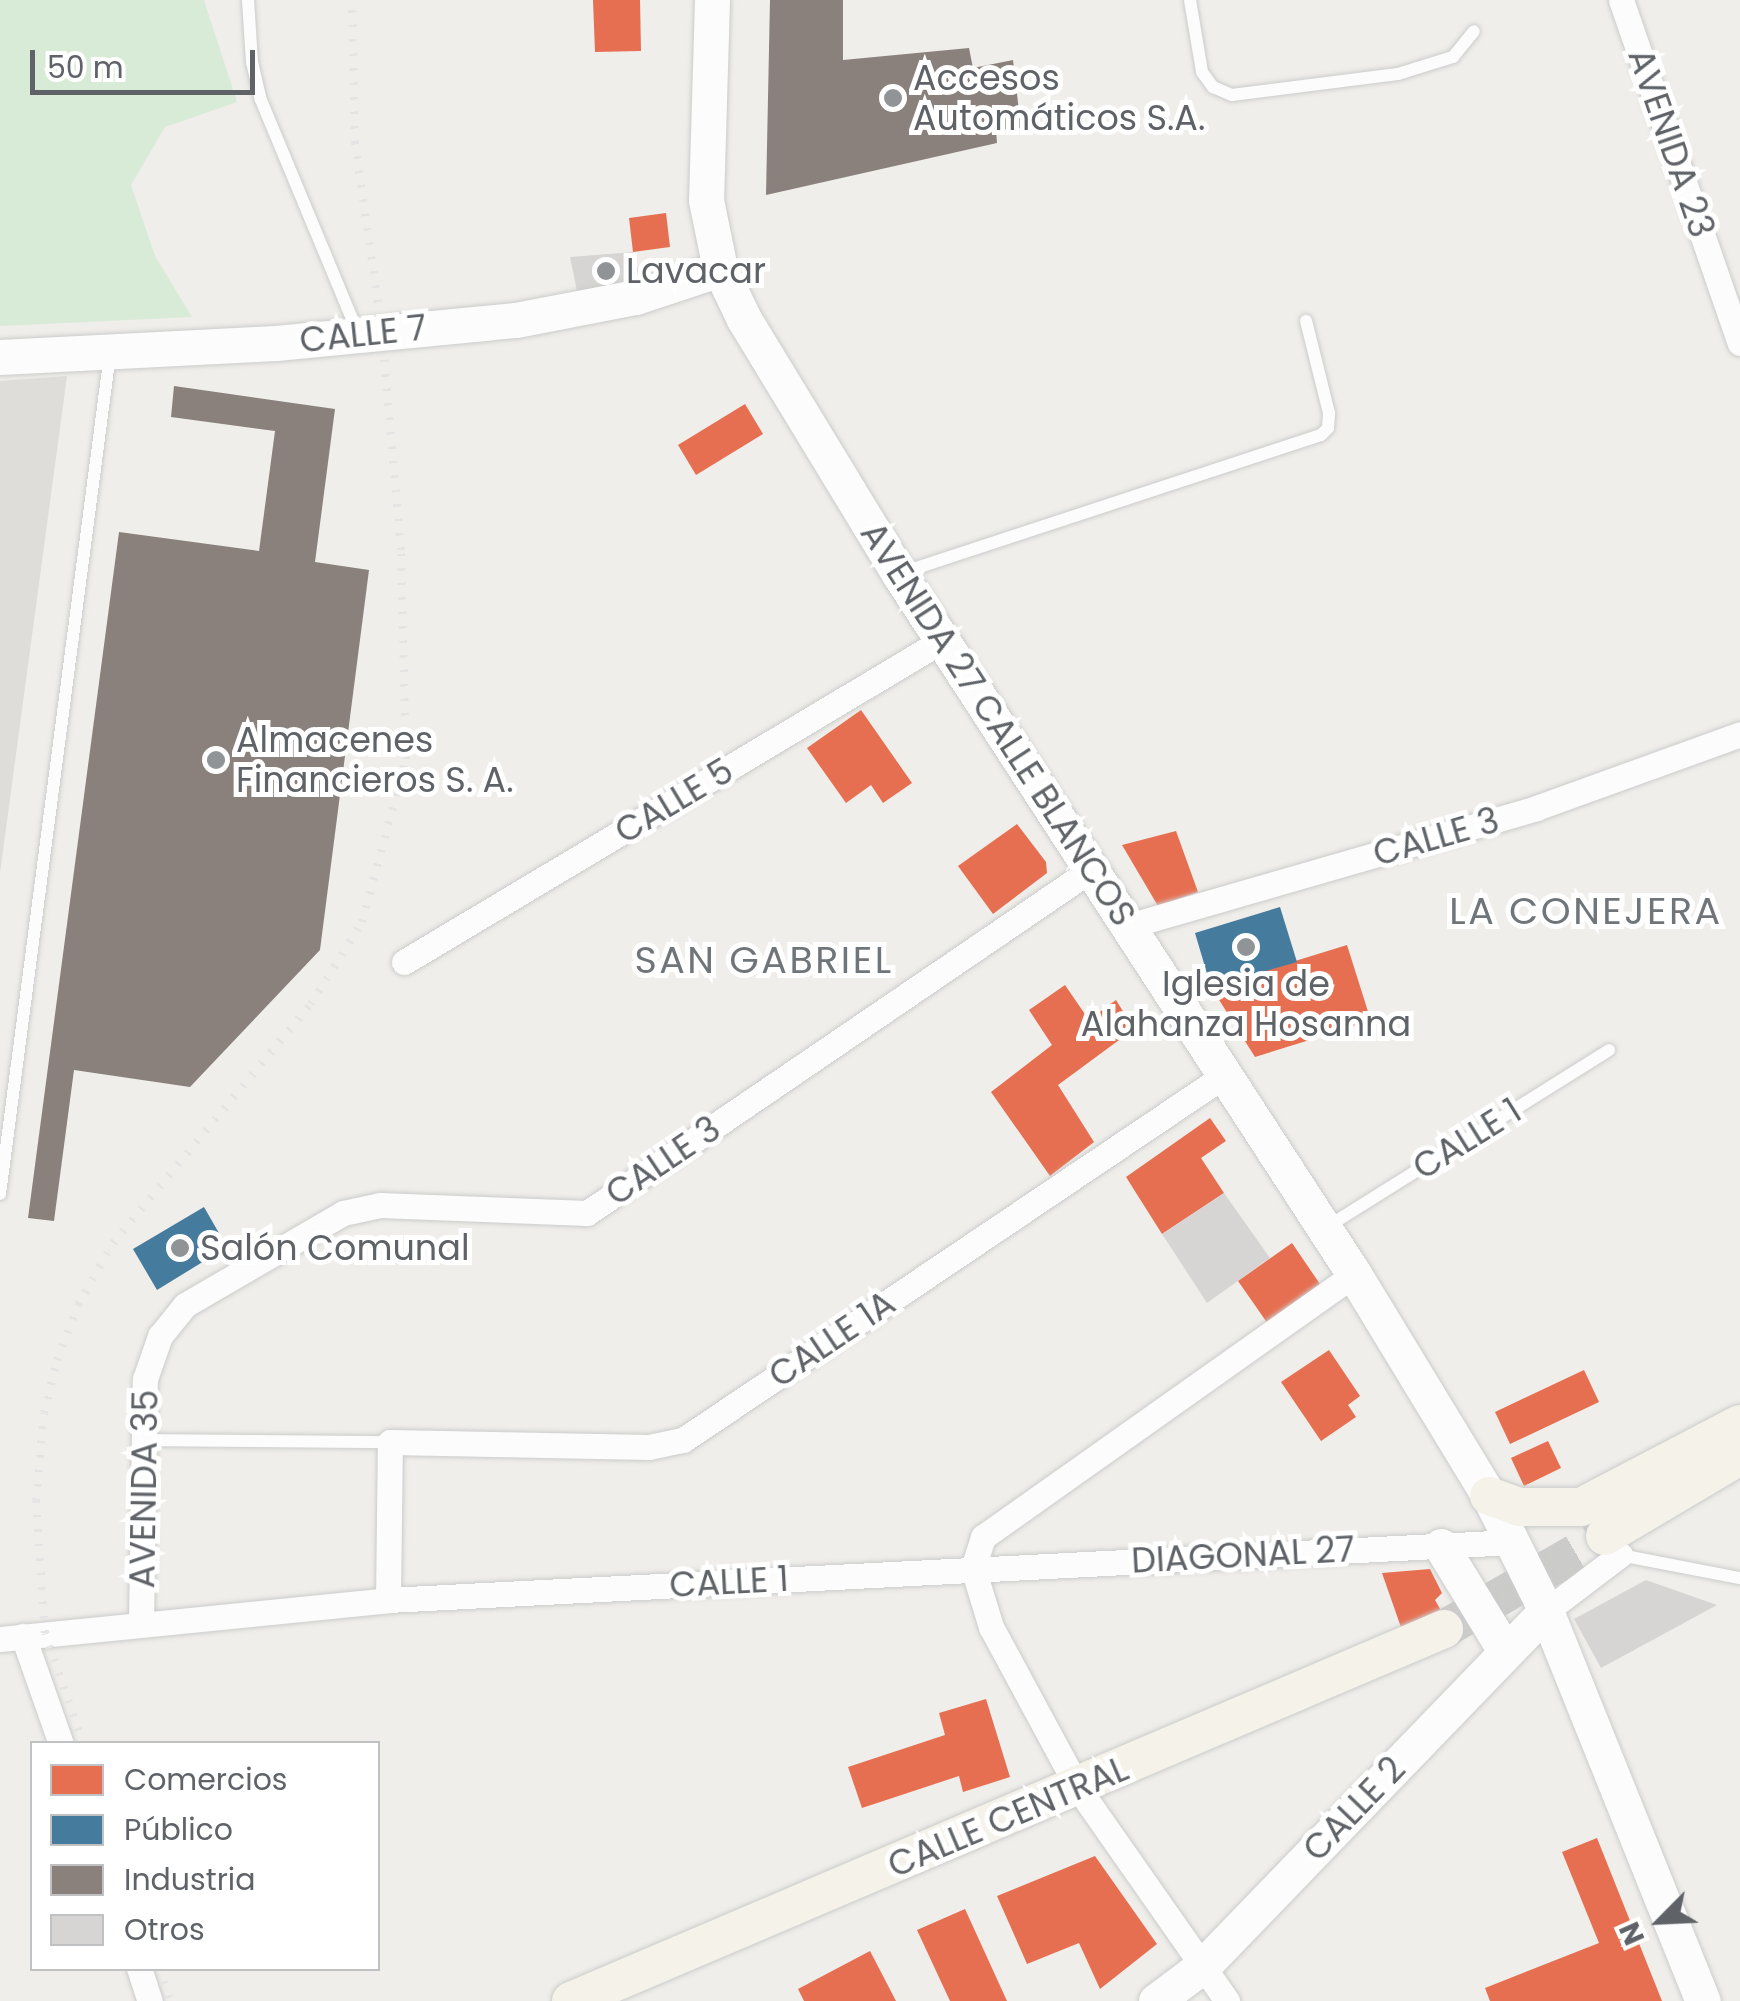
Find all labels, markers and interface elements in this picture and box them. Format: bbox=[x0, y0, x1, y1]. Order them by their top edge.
scale bar bbox=[35, 30, 260, 92]
street label: AVENIDA 23 bbox=[1619, 43, 1723, 243]
text: 50 m bbox=[47, 46, 124, 89]
place label: Accesos Automáticos S.A. bbox=[913, 57, 1205, 139]
marker: Accesos Automáticos S.A. bbox=[882, 87, 904, 109]
place label: Lavacar bbox=[626, 250, 766, 292]
marker: Lavacar bbox=[595, 260, 617, 282]
street label: CALLE 7 bbox=[298, 306, 428, 362]
street label: AVENIDA 27 CALLE BLANCOS bbox=[852, 514, 1144, 934]
place label: Almacenes Financieros S. A. bbox=[236, 719, 514, 801]
marker: Almacenes Financieros S. A. bbox=[205, 749, 227, 771]
street label: CALLE 5 bbox=[607, 749, 741, 853]
street label: CALLE 3 bbox=[1368, 799, 1504, 875]
district label: LA CONEJERA bbox=[1449, 888, 1723, 934]
marker: Iglesia de Alahanza Hosanna bbox=[1235, 936, 1257, 958]
district label: SAN GABRIEL bbox=[634, 937, 894, 983]
place label: Iglesia de Alahanza Hosanna bbox=[1081, 963, 1411, 1045]
street label: CALLE 1 bbox=[1405, 1090, 1529, 1188]
street label: CALLE 3 bbox=[598, 1108, 728, 1214]
place label: Salón Comunal bbox=[200, 1227, 469, 1269]
marker: Salón Comunal bbox=[169, 1237, 191, 1259]
street label: CALLE 1A bbox=[761, 1282, 903, 1396]
street label: AVENIDA 35 bbox=[121, 1389, 167, 1589]
street label: DIAGONAL 27 bbox=[1130, 1528, 1356, 1582]
street label: CALLE 1 bbox=[668, 1558, 790, 1606]
legend bbox=[30, 1741, 380, 1971]
street label: CALLE CENTRAL bbox=[882, 1748, 1134, 1886]
street label: CALLE 2 bbox=[1294, 1748, 1414, 1870]
text: Comercios bbox=[124, 1758, 288, 1801]
text: Público bbox=[124, 1808, 233, 1851]
text: Industria bbox=[124, 1858, 256, 1901]
north arrow bbox=[1610, 1871, 1710, 1971]
text: Otros bbox=[124, 1908, 205, 1951]
text: N bbox=[1610, 1916, 1654, 1951]

